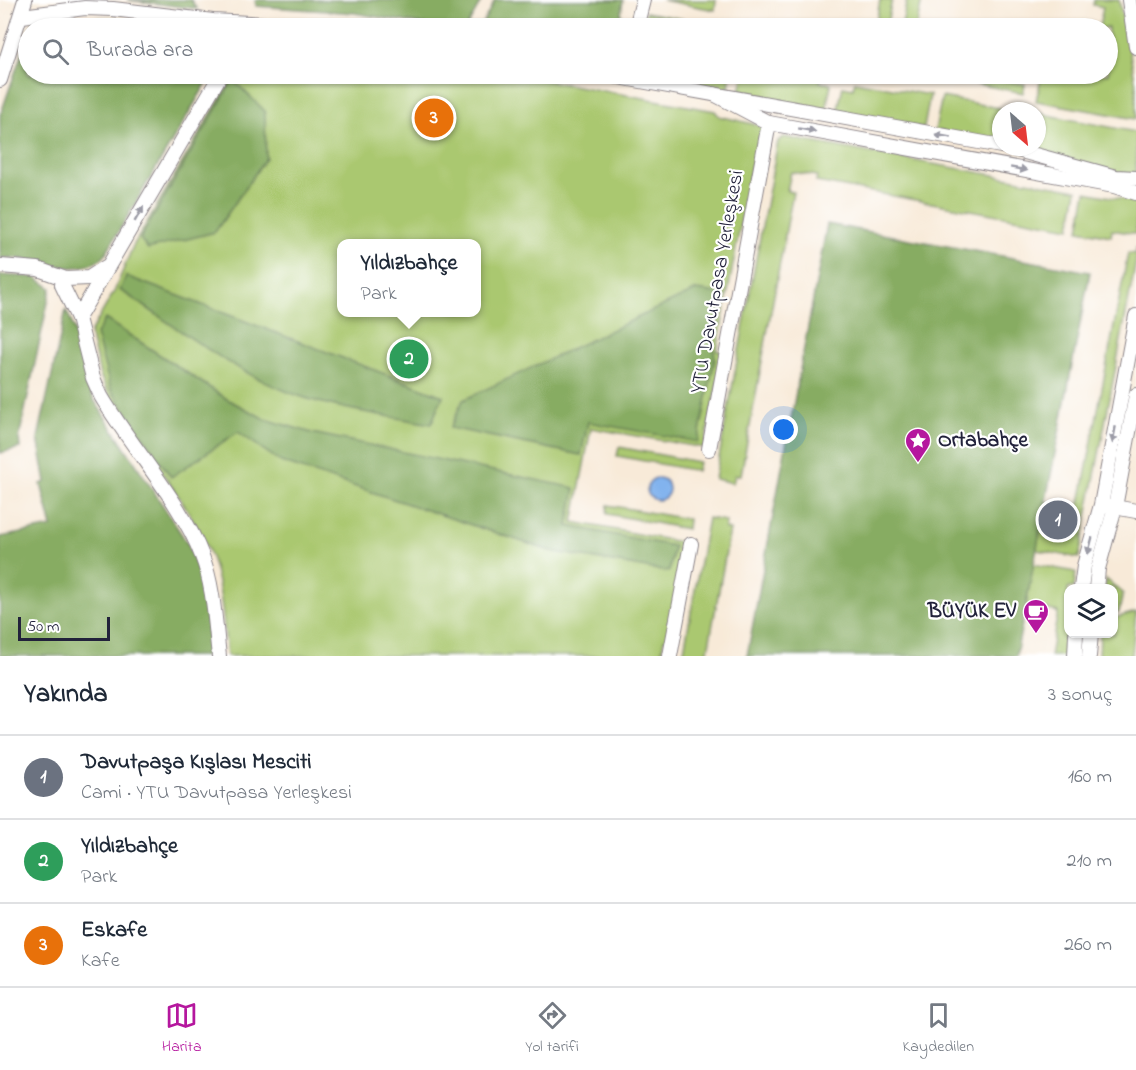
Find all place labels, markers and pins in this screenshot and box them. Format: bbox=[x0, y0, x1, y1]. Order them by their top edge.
pin: 3 bbox=[414, 96, 454, 140]
pin: 2 bbox=[390, 336, 428, 382]
place icon: Ortabahçe bbox=[903, 426, 933, 464]
place label: Ortabahçe bbox=[938, 426, 1028, 456]
pin: 1 bbox=[1038, 498, 1078, 542]
place label: BÜYÜK EV bbox=[927, 597, 1017, 627]
cafe icon: BÜYÜK EV bbox=[1021, 597, 1051, 635]

